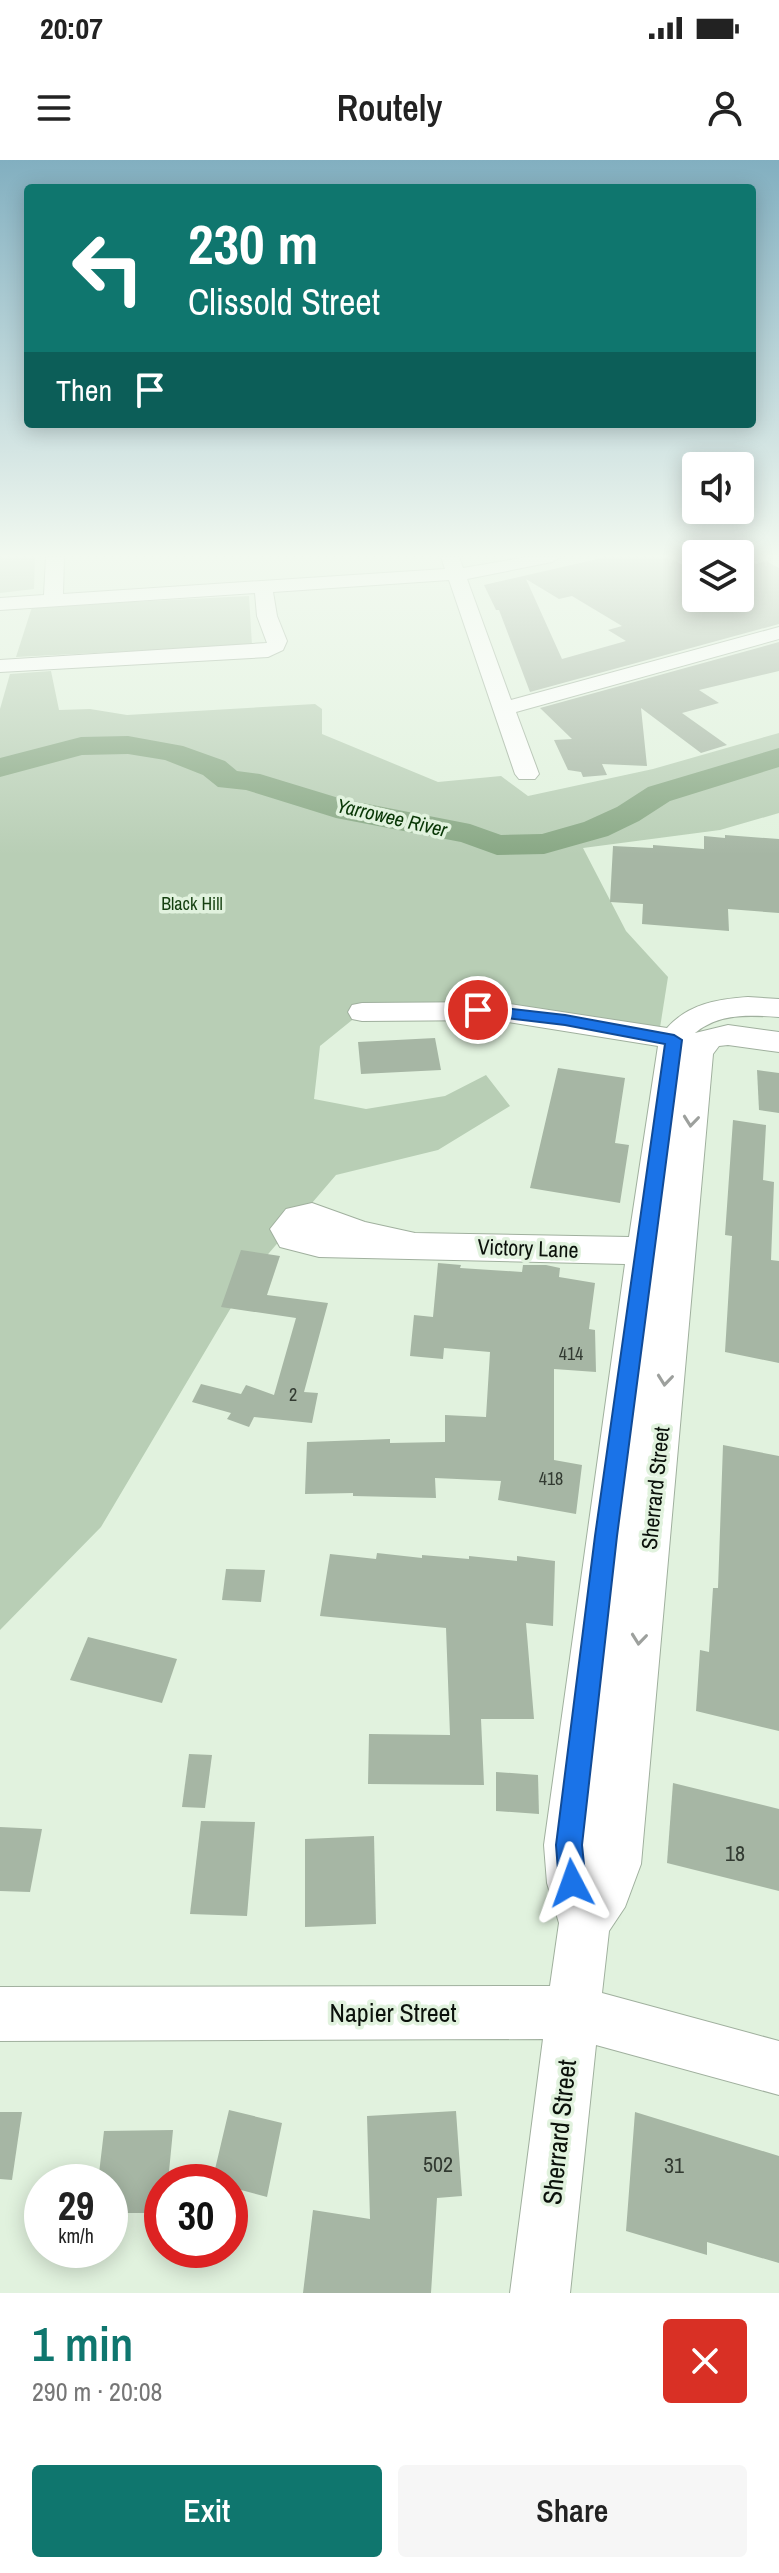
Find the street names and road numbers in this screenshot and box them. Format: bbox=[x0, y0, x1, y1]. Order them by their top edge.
street label: Victory Lane bbox=[477, 1231, 579, 1265]
street label: Sherrard Street bbox=[634, 1425, 676, 1551]
street label: Napier Street bbox=[330, 1995, 456, 2030]
street label: Sherrard Street bbox=[534, 2058, 584, 2206]

